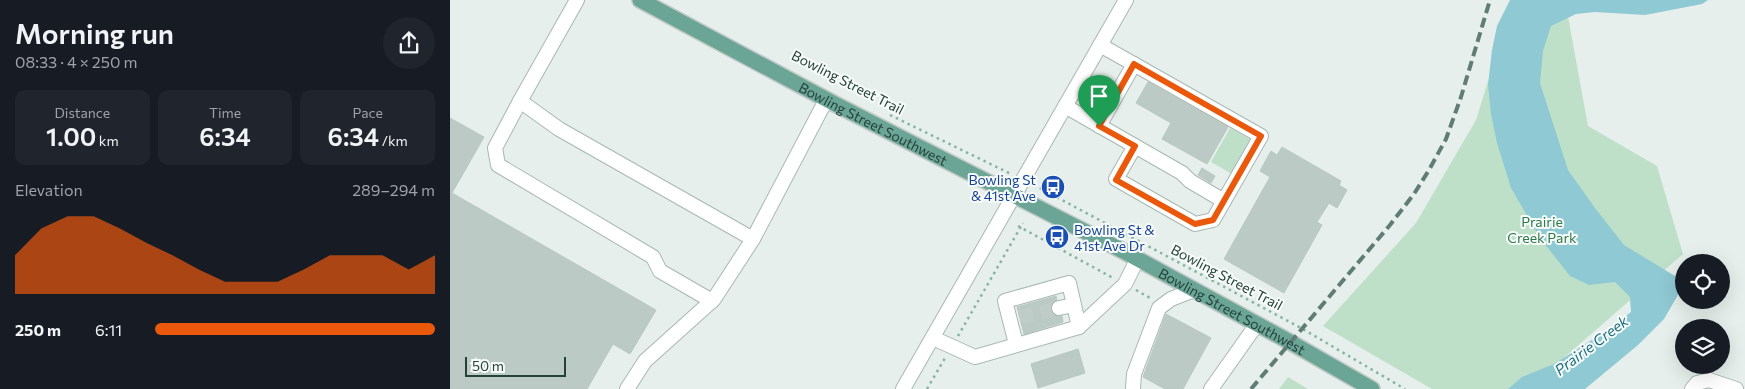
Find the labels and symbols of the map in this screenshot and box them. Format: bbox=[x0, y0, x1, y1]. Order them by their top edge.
street label: Bowling Street Trail bbox=[789, 46, 907, 118]
pin bbox=[1078, 75, 1120, 126]
street label: Bowling Street Southwest bbox=[796, 78, 951, 169]
place label: Bowling St & 41st Ave bbox=[968, 171, 1036, 204]
bus stop icon: Bowling St & 41st Ave bbox=[1040, 174, 1066, 200]
park label: Prairie Creek Park bbox=[1507, 213, 1577, 246]
place label: Bowling St & 41st Ave Dr bbox=[1074, 221, 1155, 254]
bus stop icon: Bowling St & 41st Ave Dr bbox=[1044, 224, 1070, 250]
street label: Bowling Street Trail bbox=[1168, 240, 1286, 314]
street label: Bowling Street Southwest bbox=[1156, 264, 1309, 358]
water label: Prairie Creek bbox=[1551, 311, 1632, 379]
scale bar bbox=[465, 354, 566, 377]

